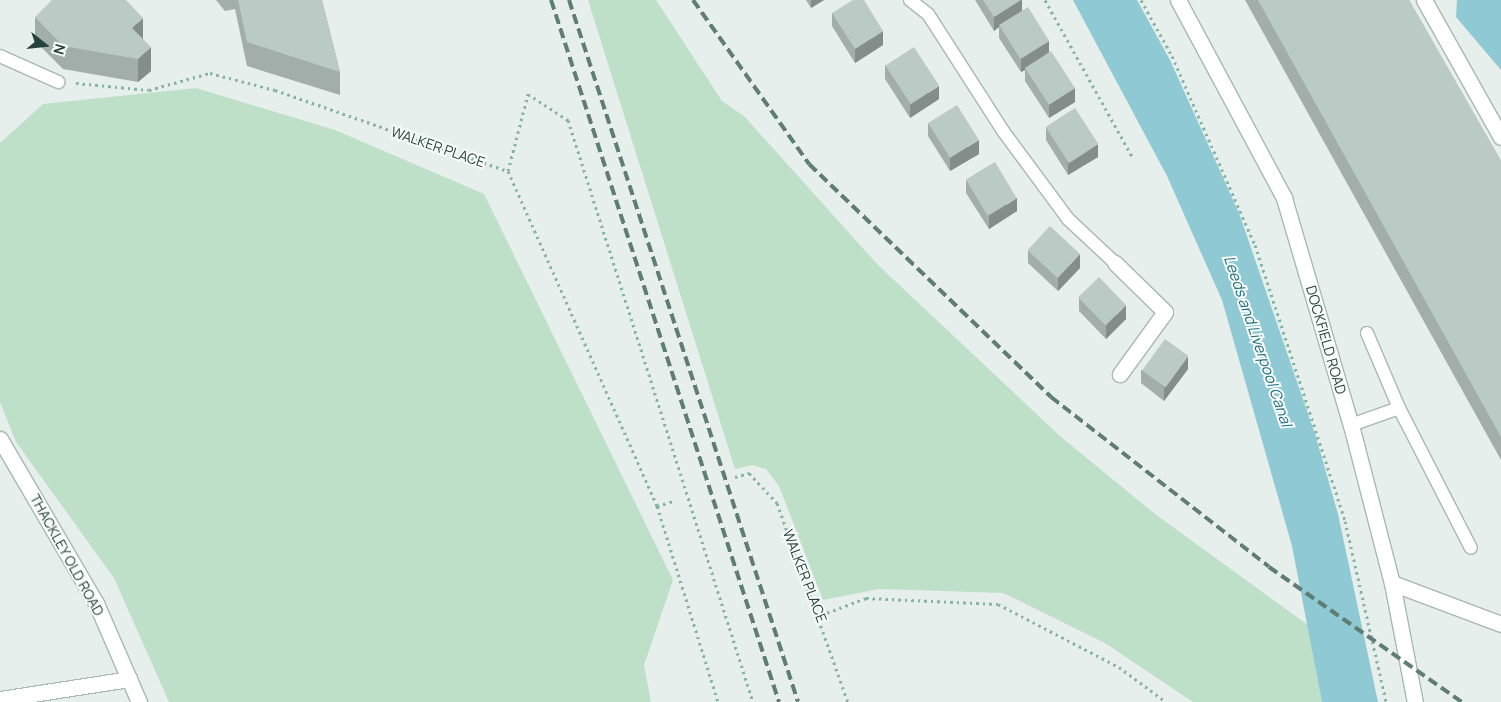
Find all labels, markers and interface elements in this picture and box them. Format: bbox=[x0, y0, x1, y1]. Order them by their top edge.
north arrow bbox=[20, 20, 70, 70]
text: N bbox=[49, 42, 70, 57]
street label: WALKER PLACE bbox=[389, 123, 487, 171]
water label: Leeds and Liverpool Canal bbox=[1220, 253, 1296, 429]
street label: DOCKFIELD ROAD bbox=[1302, 284, 1350, 396]
street label: THACKLEY OLD ROAD bbox=[26, 491, 108, 619]
street label: WALKER PLACE bbox=[780, 527, 830, 625]

